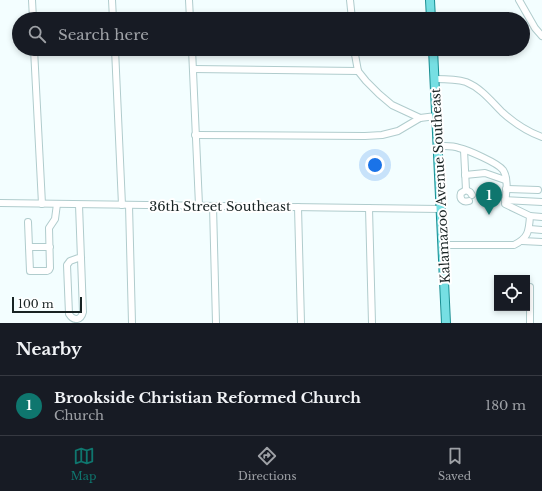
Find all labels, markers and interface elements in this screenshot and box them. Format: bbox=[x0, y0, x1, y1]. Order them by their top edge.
search box bbox=[12, 12, 530, 56]
icon: search bbox=[26, 23, 48, 45]
text: Search here bbox=[58, 25, 149, 44]
street label: Kalamazoo Avenue Southeast bbox=[427, 88, 454, 284]
your location bbox=[365, 155, 385, 175]
pin: 1 bbox=[476, 182, 502, 215]
street label: 36th Street Southeast bbox=[149, 198, 291, 215]
map controls bbox=[494, 275, 530, 311]
button: locate bbox=[494, 275, 530, 311]
scale bar bbox=[12, 295, 82, 314]
text: 100 m bbox=[18, 297, 54, 311]
text: Nearby bbox=[16, 339, 82, 360]
text: Brookside Christian Reformed Church bbox=[54, 388, 361, 407]
text: 1 bbox=[26, 397, 32, 414]
text: 180 m bbox=[485, 397, 526, 414]
text: Church bbox=[54, 407, 104, 424]
tab: Map bbox=[71, 445, 96, 483]
tab: Directions bbox=[238, 445, 296, 483]
tab: Saved bbox=[438, 445, 471, 483]

